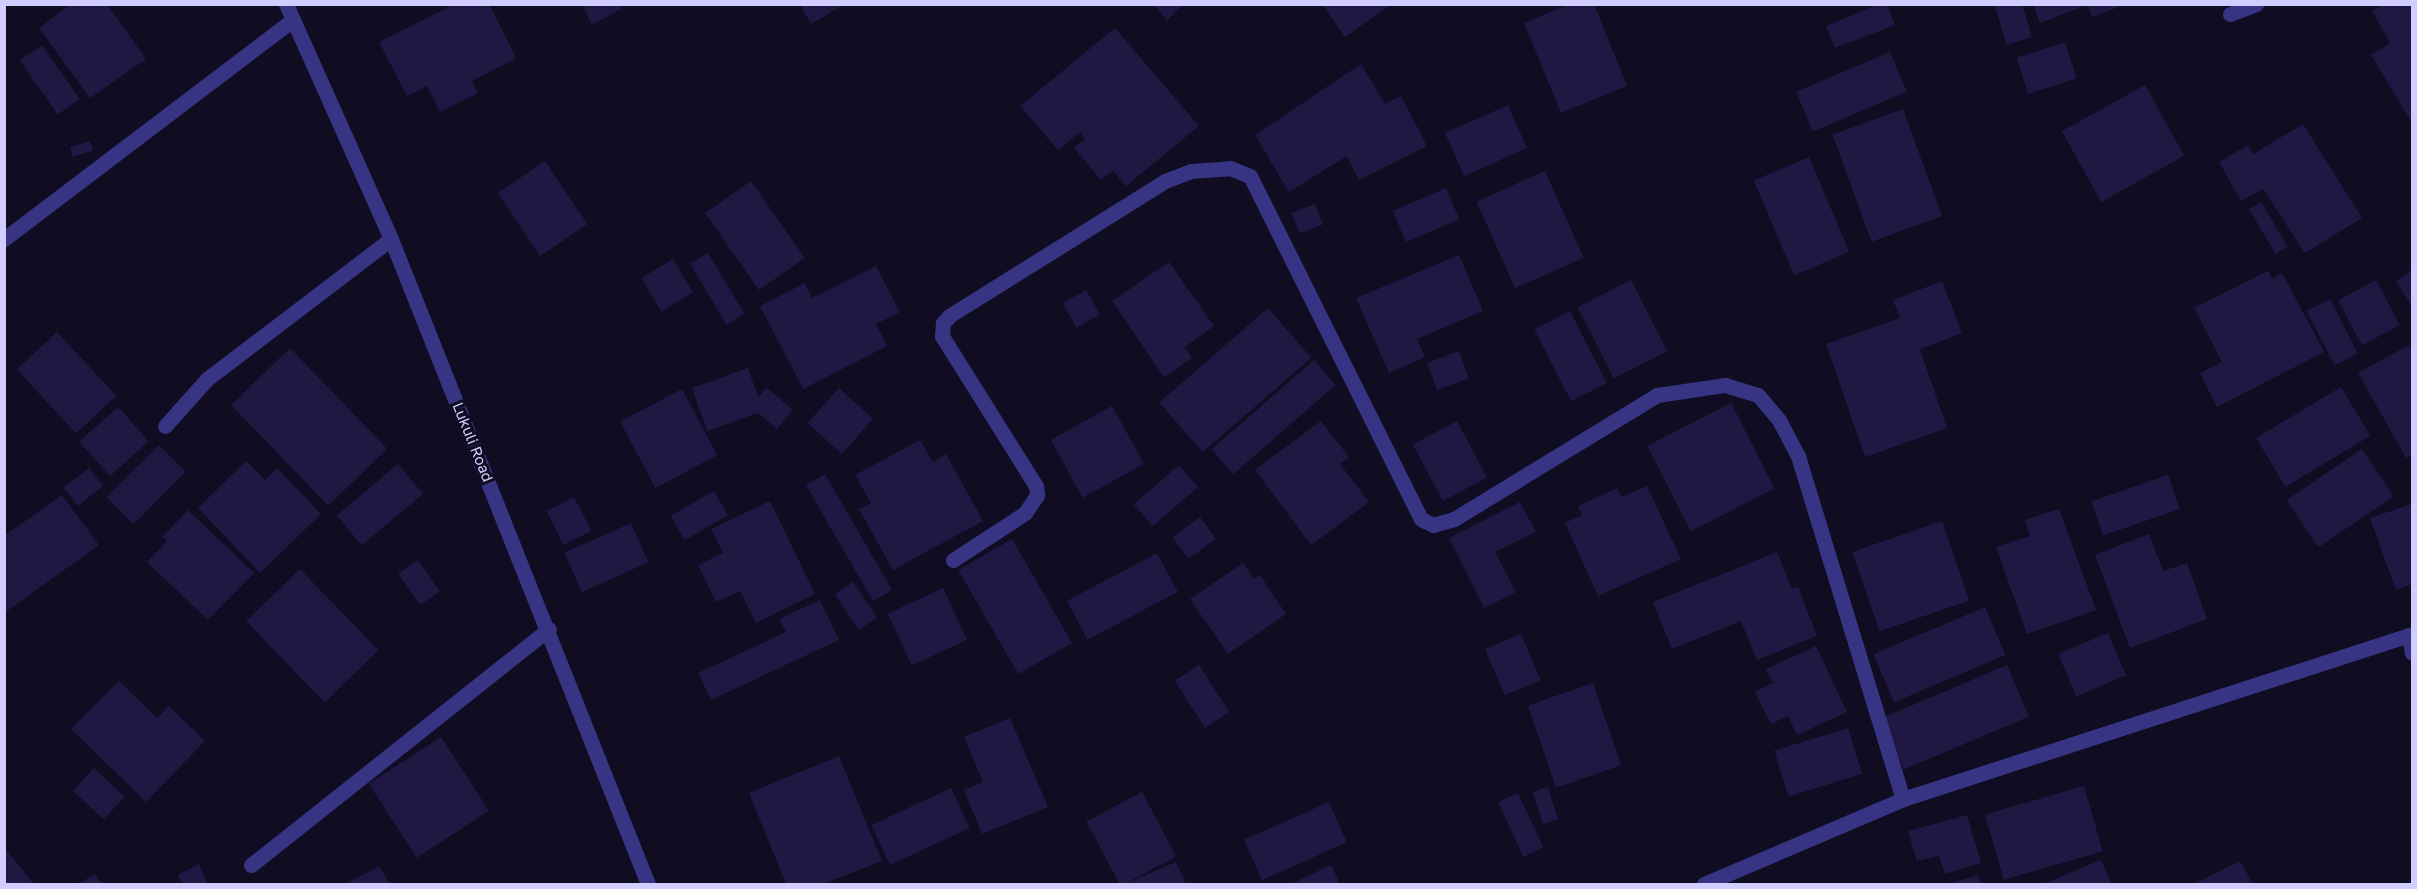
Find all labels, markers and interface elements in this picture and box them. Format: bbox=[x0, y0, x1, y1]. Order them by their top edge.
street label: Lukuli Road bbox=[449, 400, 497, 484]

